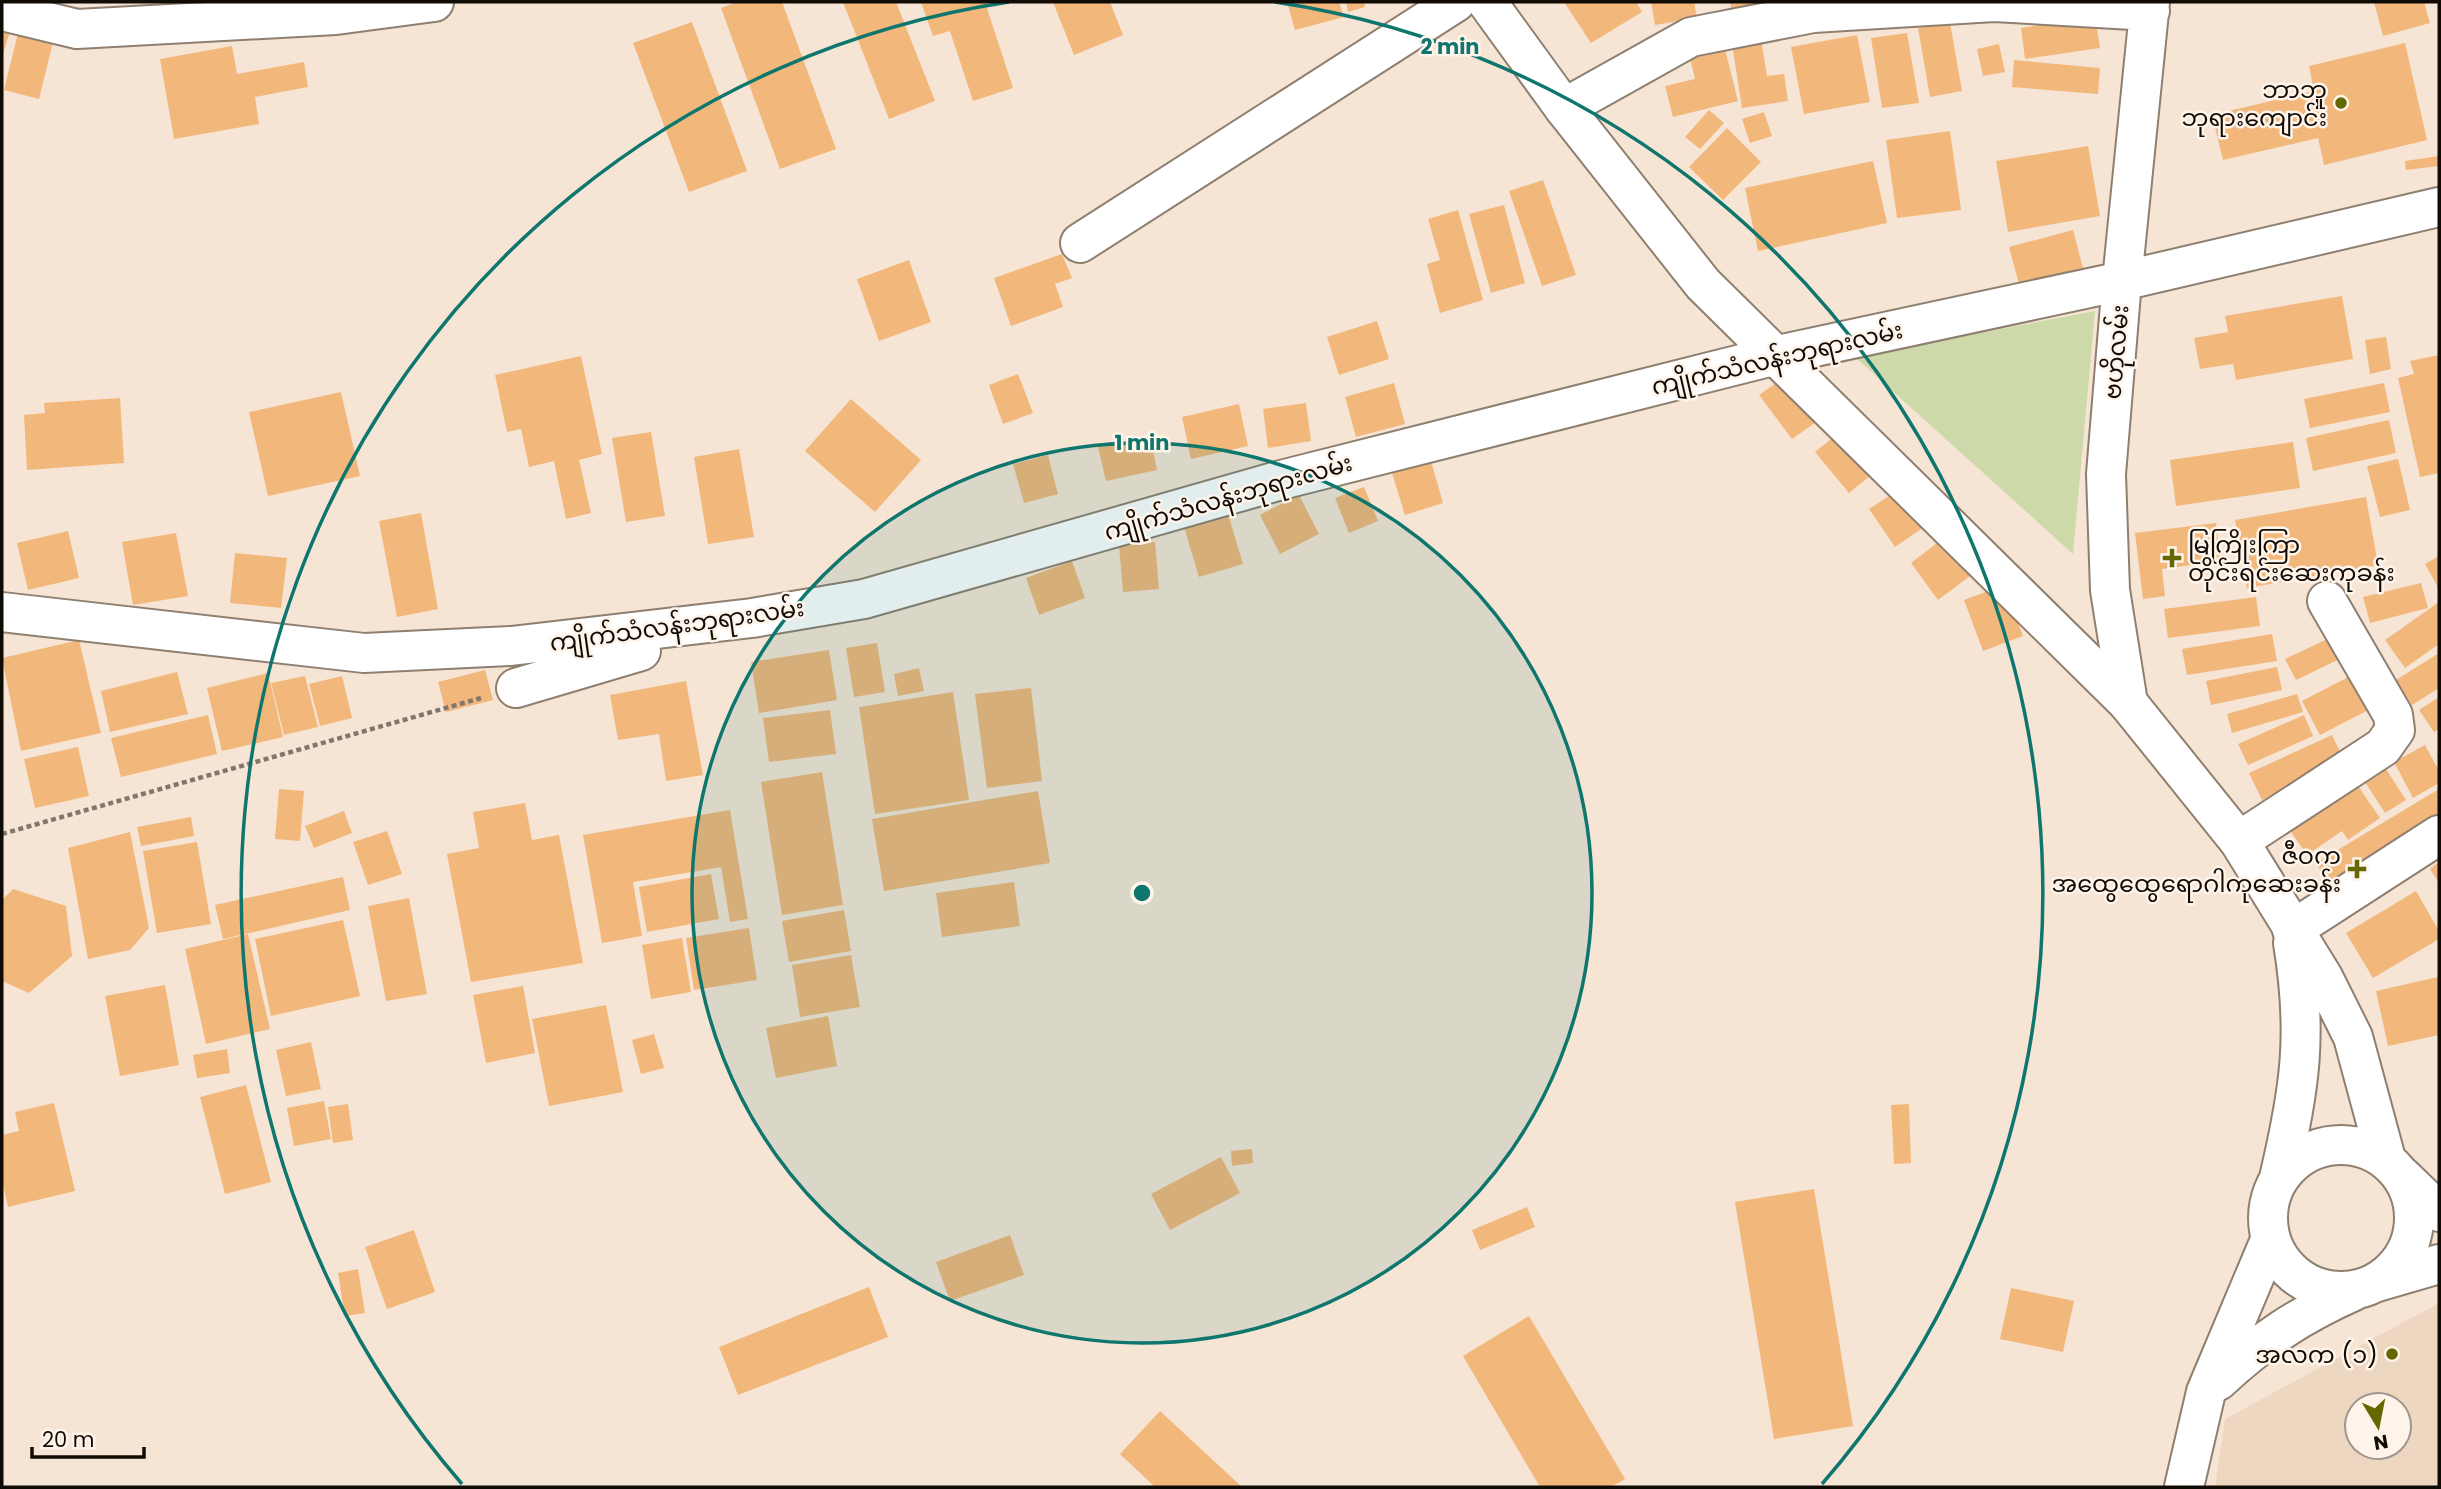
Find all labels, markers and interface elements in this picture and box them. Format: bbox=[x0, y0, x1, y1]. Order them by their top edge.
text: 2 min bbox=[1420, 32, 1480, 61]
place label: ဘာဘူ ဘုရားကျောင်း bbox=[2181, 73, 2327, 137]
marker: ဘာဘူ ဘုရားကျောင်း bbox=[2333, 95, 2349, 111]
street label: ဗဟိုလမ်း bbox=[2095, 303, 2140, 401]
street label: ကျိုက်သံလန်းဘုရားလမ်း bbox=[1648, 313, 1906, 406]
text: 1 min bbox=[1115, 428, 1169, 457]
street label: ကျိုက်သံလန်းဘုရားလမ်း bbox=[1100, 446, 1357, 551]
place label: မြကြိုးကြာ တိုင်းရင်းဆေးကုခန်း bbox=[2188, 528, 2395, 592]
marker: မြကြိုးကြာ တိုင်းရင်းဆေးကုခန်း bbox=[2162, 548, 2182, 568]
street label: ကျိုက်သံလန်းဘုရားလမ်း bbox=[548, 591, 807, 662]
place label: ဇီဝက အထွေထွေရောဂါကုဆေးခန်း bbox=[2052, 839, 2341, 903]
marker: ဇီဝက အထွေထွေရောဂါကုဆေးခန်း bbox=[2347, 859, 2367, 879]
centre of rings bbox=[1130, 881, 1154, 905]
place label: အလက (၁) bbox=[2255, 1338, 2378, 1371]
marker: အလက (၁) bbox=[2384, 1346, 2400, 1362]
north arrow bbox=[2343, 1391, 2413, 1461]
scale bar bbox=[32, 1416, 144, 1460]
text: 20 m bbox=[42, 1425, 95, 1454]
text: N bbox=[2371, 1428, 2390, 1457]

